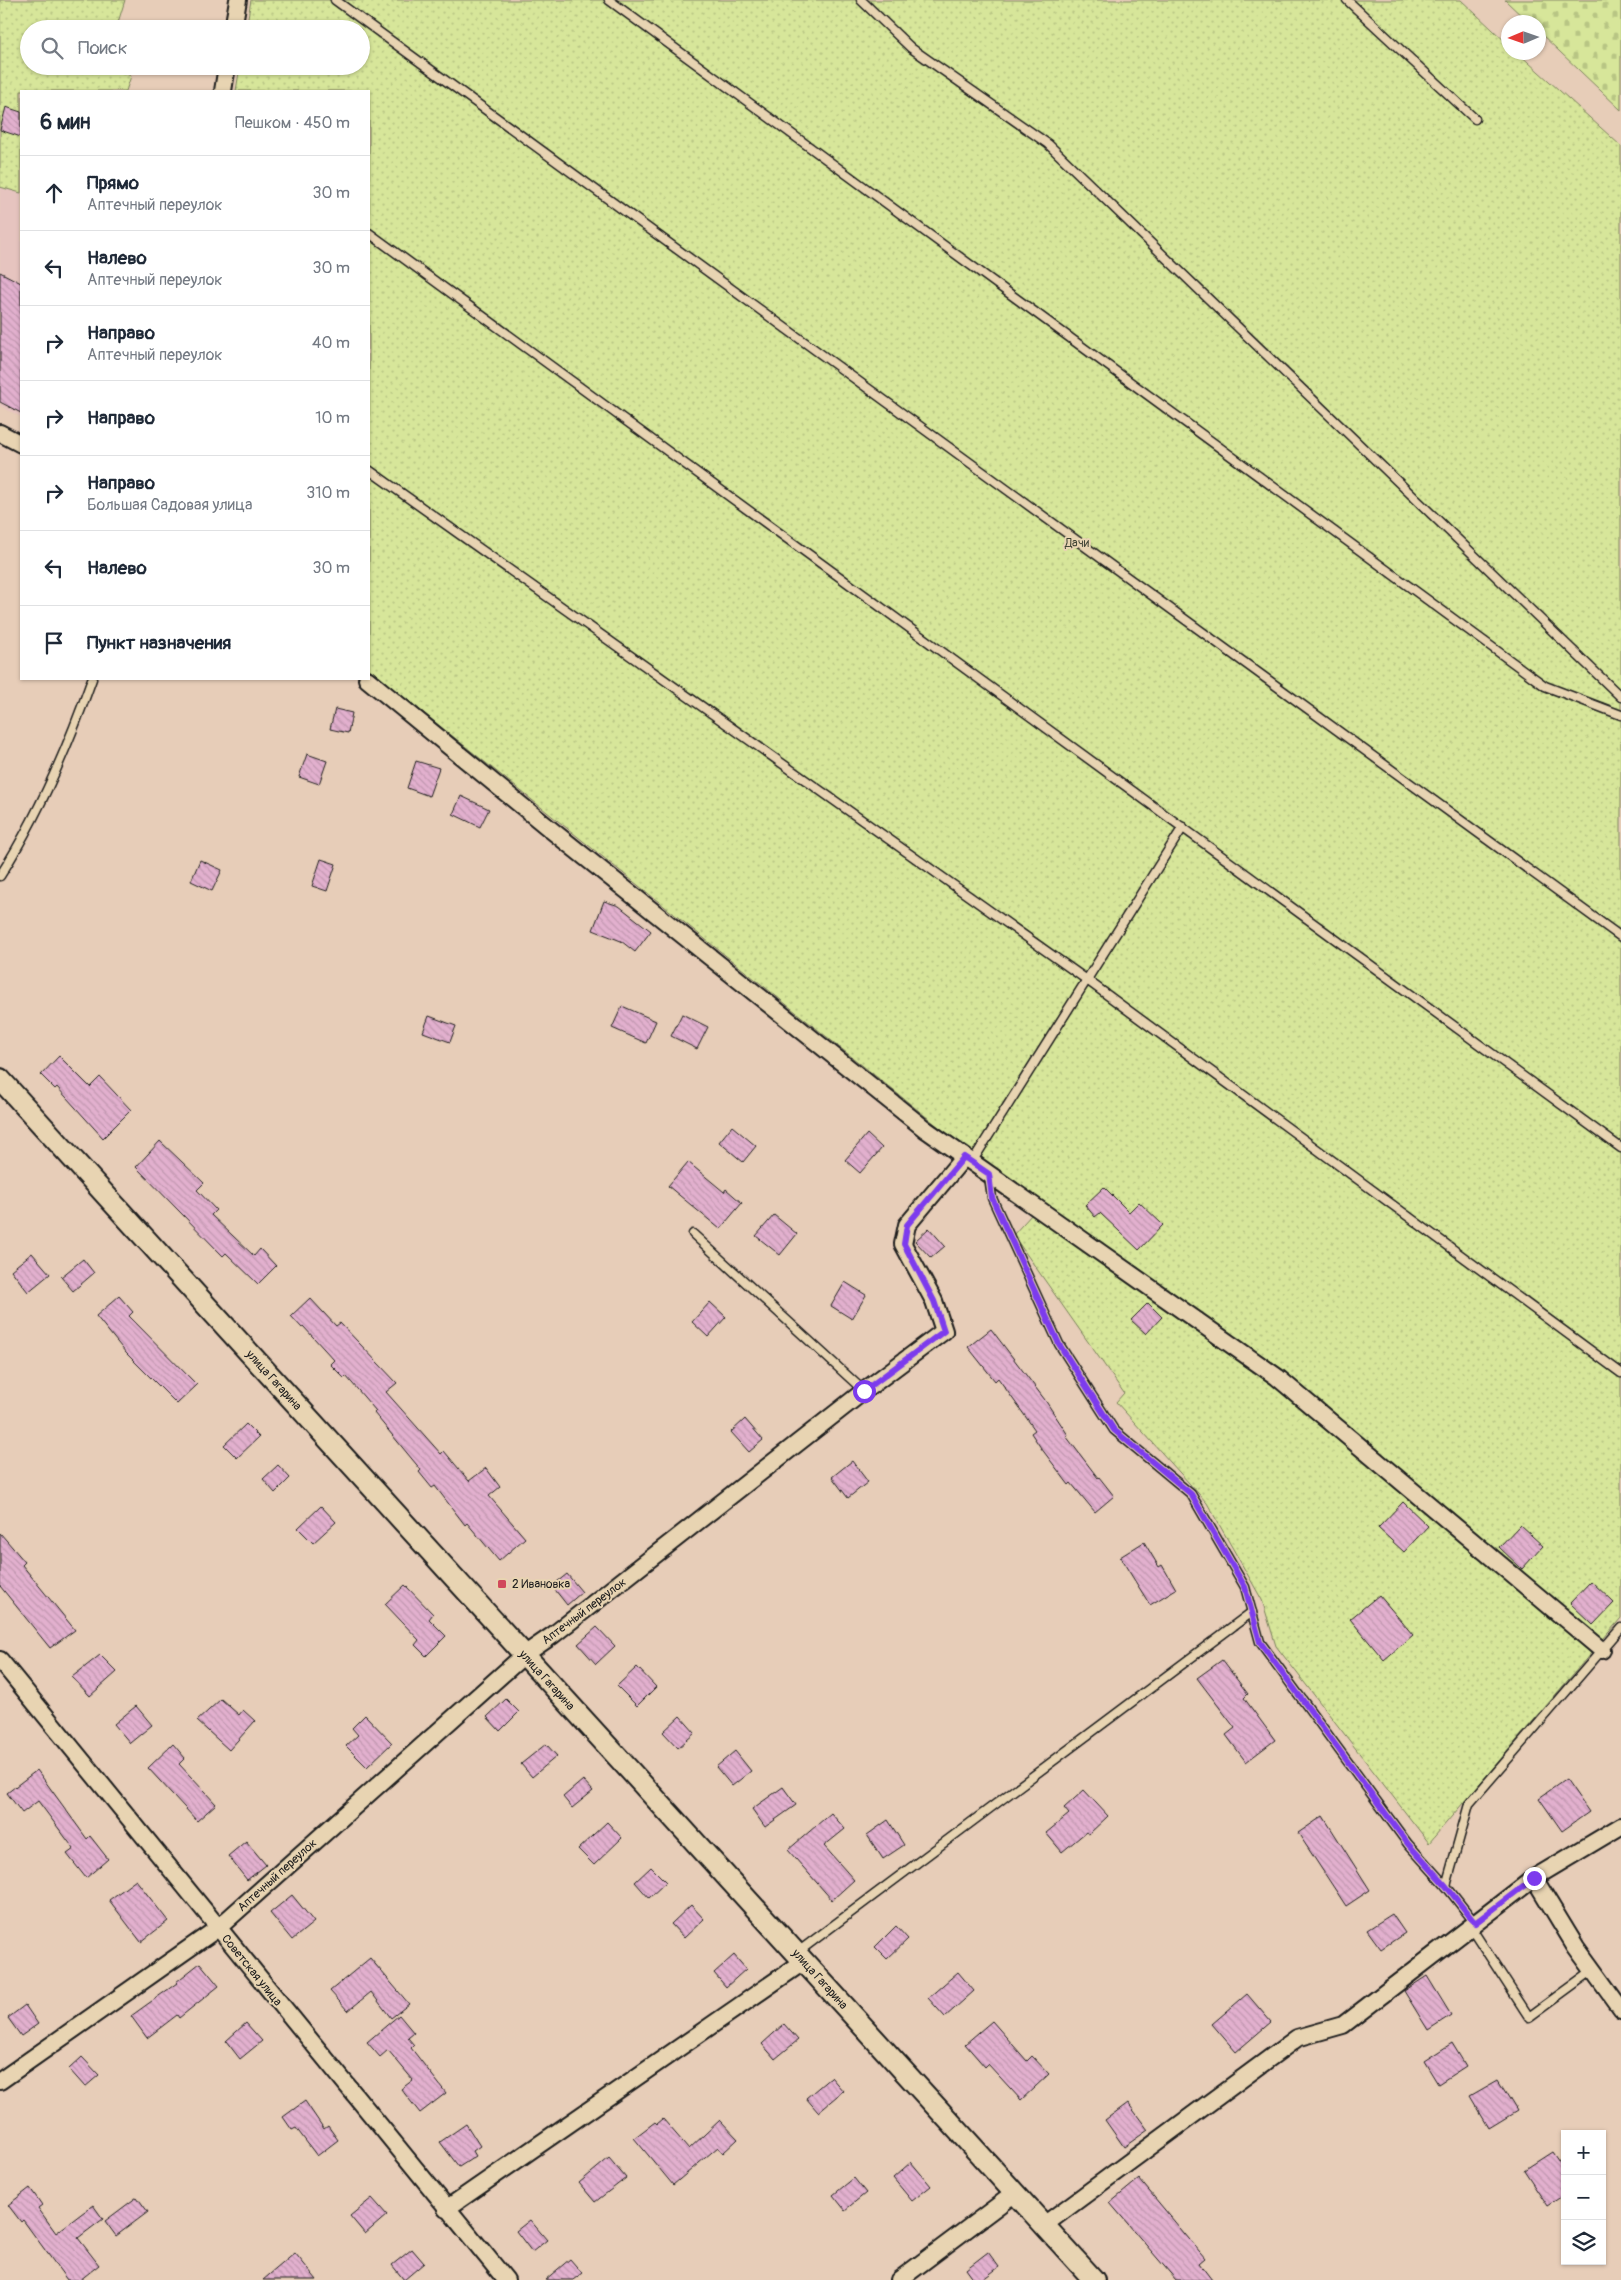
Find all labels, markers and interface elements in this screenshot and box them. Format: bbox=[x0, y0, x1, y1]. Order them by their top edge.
north arrow bbox=[1501, 15, 1546, 60]
search box bbox=[20, 20, 370, 75]
icon: search bbox=[38, 34, 66, 62]
text: Поиск bbox=[78, 36, 128, 60]
text: 6 мин bbox=[40, 109, 90, 136]
text: Пешком · 450 m bbox=[235, 113, 350, 133]
text: Прямо bbox=[87, 171, 139, 195]
icon: ahead bbox=[40, 179, 68, 207]
text: 30 m bbox=[312, 183, 350, 203]
text: Аптечный переулок bbox=[87, 195, 223, 215]
text: Налево bbox=[87, 246, 147, 270]
icon: left bbox=[40, 254, 68, 282]
text: 30 m bbox=[312, 258, 350, 278]
text: Аптечный переулок bbox=[87, 270, 223, 290]
text: Направо bbox=[87, 321, 155, 345]
icon: right bbox=[40, 329, 68, 357]
text: 40 m bbox=[312, 333, 350, 353]
text: Аптечный переулок bbox=[87, 345, 223, 365]
icon: right bbox=[40, 404, 68, 432]
text: Направо bbox=[87, 406, 155, 430]
text: 10 m bbox=[315, 408, 350, 428]
text: Направо bbox=[87, 471, 155, 495]
icon: right bbox=[40, 479, 68, 507]
text: 310 m bbox=[306, 483, 350, 503]
text: Большая Садовая улица bbox=[87, 495, 252, 515]
park label: Дачи bbox=[1064, 536, 1090, 551]
icon: left bbox=[40, 554, 68, 582]
text: Налево bbox=[87, 556, 147, 580]
text: 30 m bbox=[312, 558, 350, 578]
icon: arrive bbox=[40, 629, 68, 657]
text: Пункт назначения bbox=[87, 631, 231, 655]
street label: улица Гагарина bbox=[242, 1346, 305, 1414]
route start bbox=[853, 1380, 876, 1403]
street label: Аптечный переулок bbox=[539, 1575, 629, 1648]
place label: 2 Ивановка bbox=[512, 1577, 571, 1592]
marker: 2 Ивановка bbox=[496, 1578, 508, 1590]
street label: улица Гагарина bbox=[515, 1646, 578, 1714]
street label: Аптечный переулок bbox=[235, 1836, 320, 1915]
route end bbox=[1523, 1867, 1546, 1890]
street label: Советская улица bbox=[218, 1932, 285, 2009]
street label: улица Гагарина bbox=[788, 1945, 851, 2013]
map controls bbox=[1561, 2130, 1606, 2265]
button: + bbox=[1561, 2130, 1606, 2175]
button: − bbox=[1561, 2175, 1606, 2220]
button: layers bbox=[1561, 2220, 1606, 2265]

